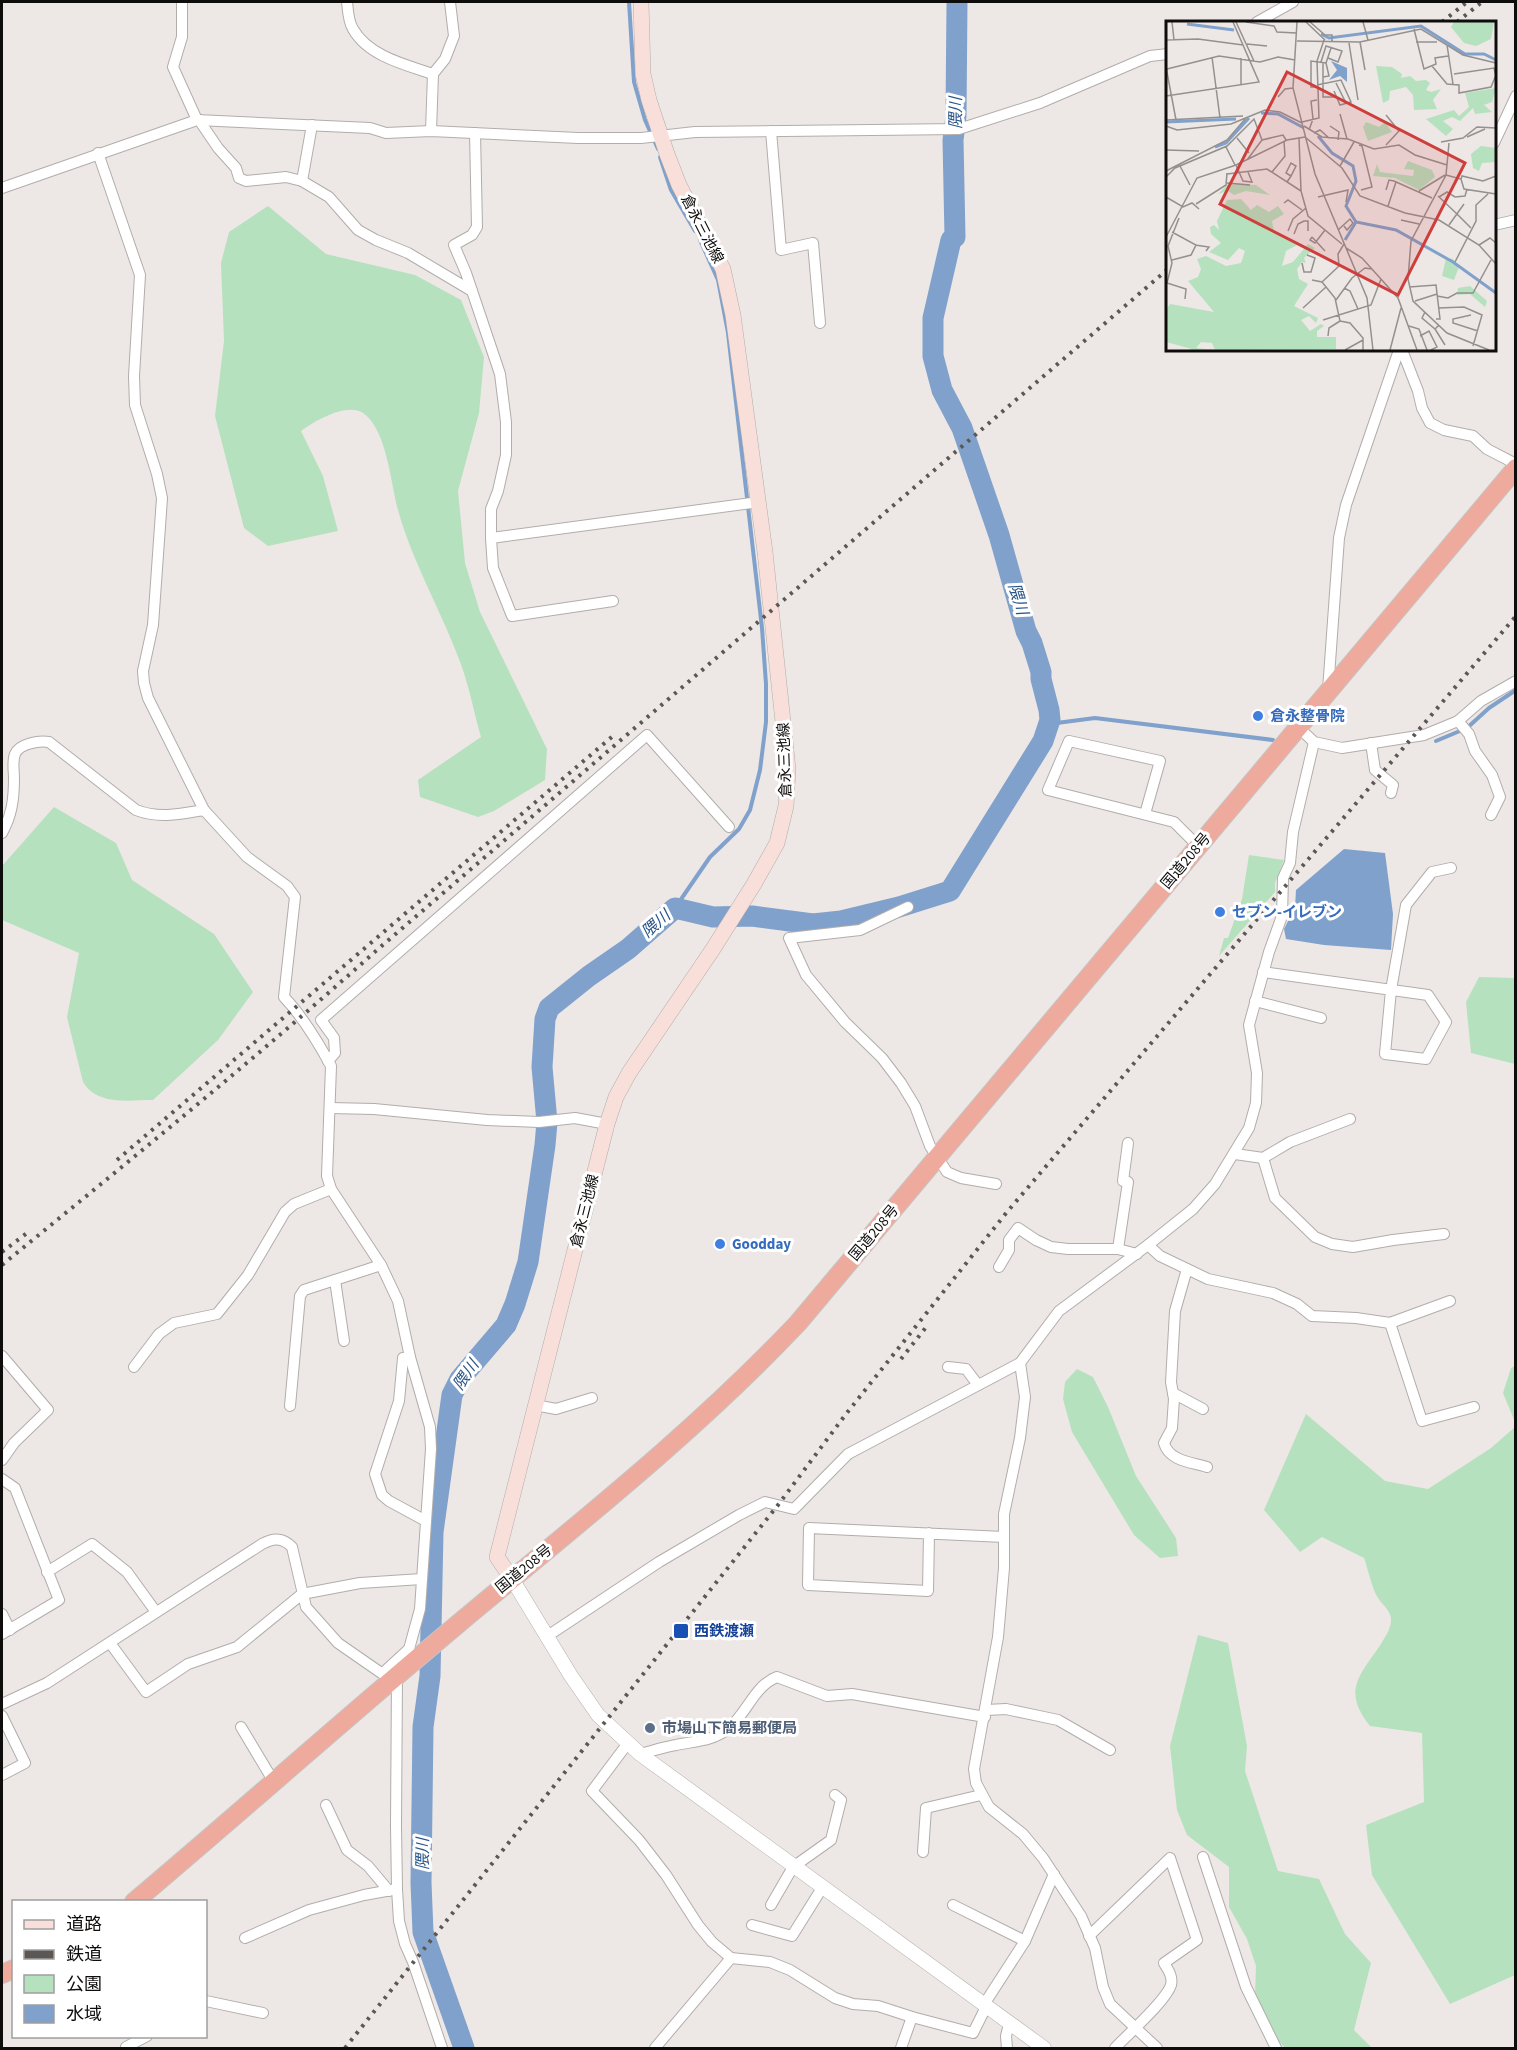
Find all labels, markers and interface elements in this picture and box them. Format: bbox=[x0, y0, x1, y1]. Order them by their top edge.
inset map bbox=[1166, 21, 1496, 351]
water label: 隈川 bbox=[945, 95, 967, 129]
street label: 倉永三池線 bbox=[676, 191, 728, 267]
water label: 隈川 bbox=[1003, 580, 1034, 619]
place label: 倉永整骨院 bbox=[1270, 706, 1345, 727]
marker: 倉永整骨院 bbox=[1251, 709, 1265, 723]
street label: 倉永三池線 bbox=[773, 722, 797, 798]
street label: 国道208号 bbox=[1156, 828, 1216, 894]
place label: セブン-イレブン bbox=[1232, 902, 1342, 923]
water label: 隈川 bbox=[637, 904, 677, 943]
marker: セブン-イレブン bbox=[1213, 905, 1227, 919]
street label: 倉永三池線 bbox=[566, 1172, 604, 1250]
street label: 国道208号 bbox=[844, 1200, 904, 1266]
place label: Goodday bbox=[732, 1234, 791, 1255]
marker: Goodday bbox=[713, 1237, 727, 1251]
water label: 隈川 bbox=[448, 1354, 485, 1394]
street label: 国道208号 bbox=[491, 1540, 557, 1598]
place label: 西鉄渡瀬 bbox=[694, 1621, 754, 1642]
marker: 西鉄渡瀬 bbox=[672, 1622, 690, 1640]
place label: 市場山下簡易郵便局 bbox=[662, 1718, 797, 1739]
marker: 市場山下簡易郵便局 bbox=[643, 1721, 657, 1735]
water label: 隈川 bbox=[412, 1836, 434, 1870]
legend bbox=[12, 1900, 207, 2038]
text: 道路 bbox=[66, 1912, 102, 1937]
text: 鉄道 bbox=[66, 1942, 102, 1967]
text: 公園 bbox=[66, 1972, 102, 1997]
text: 水域 bbox=[66, 2002, 102, 2027]

